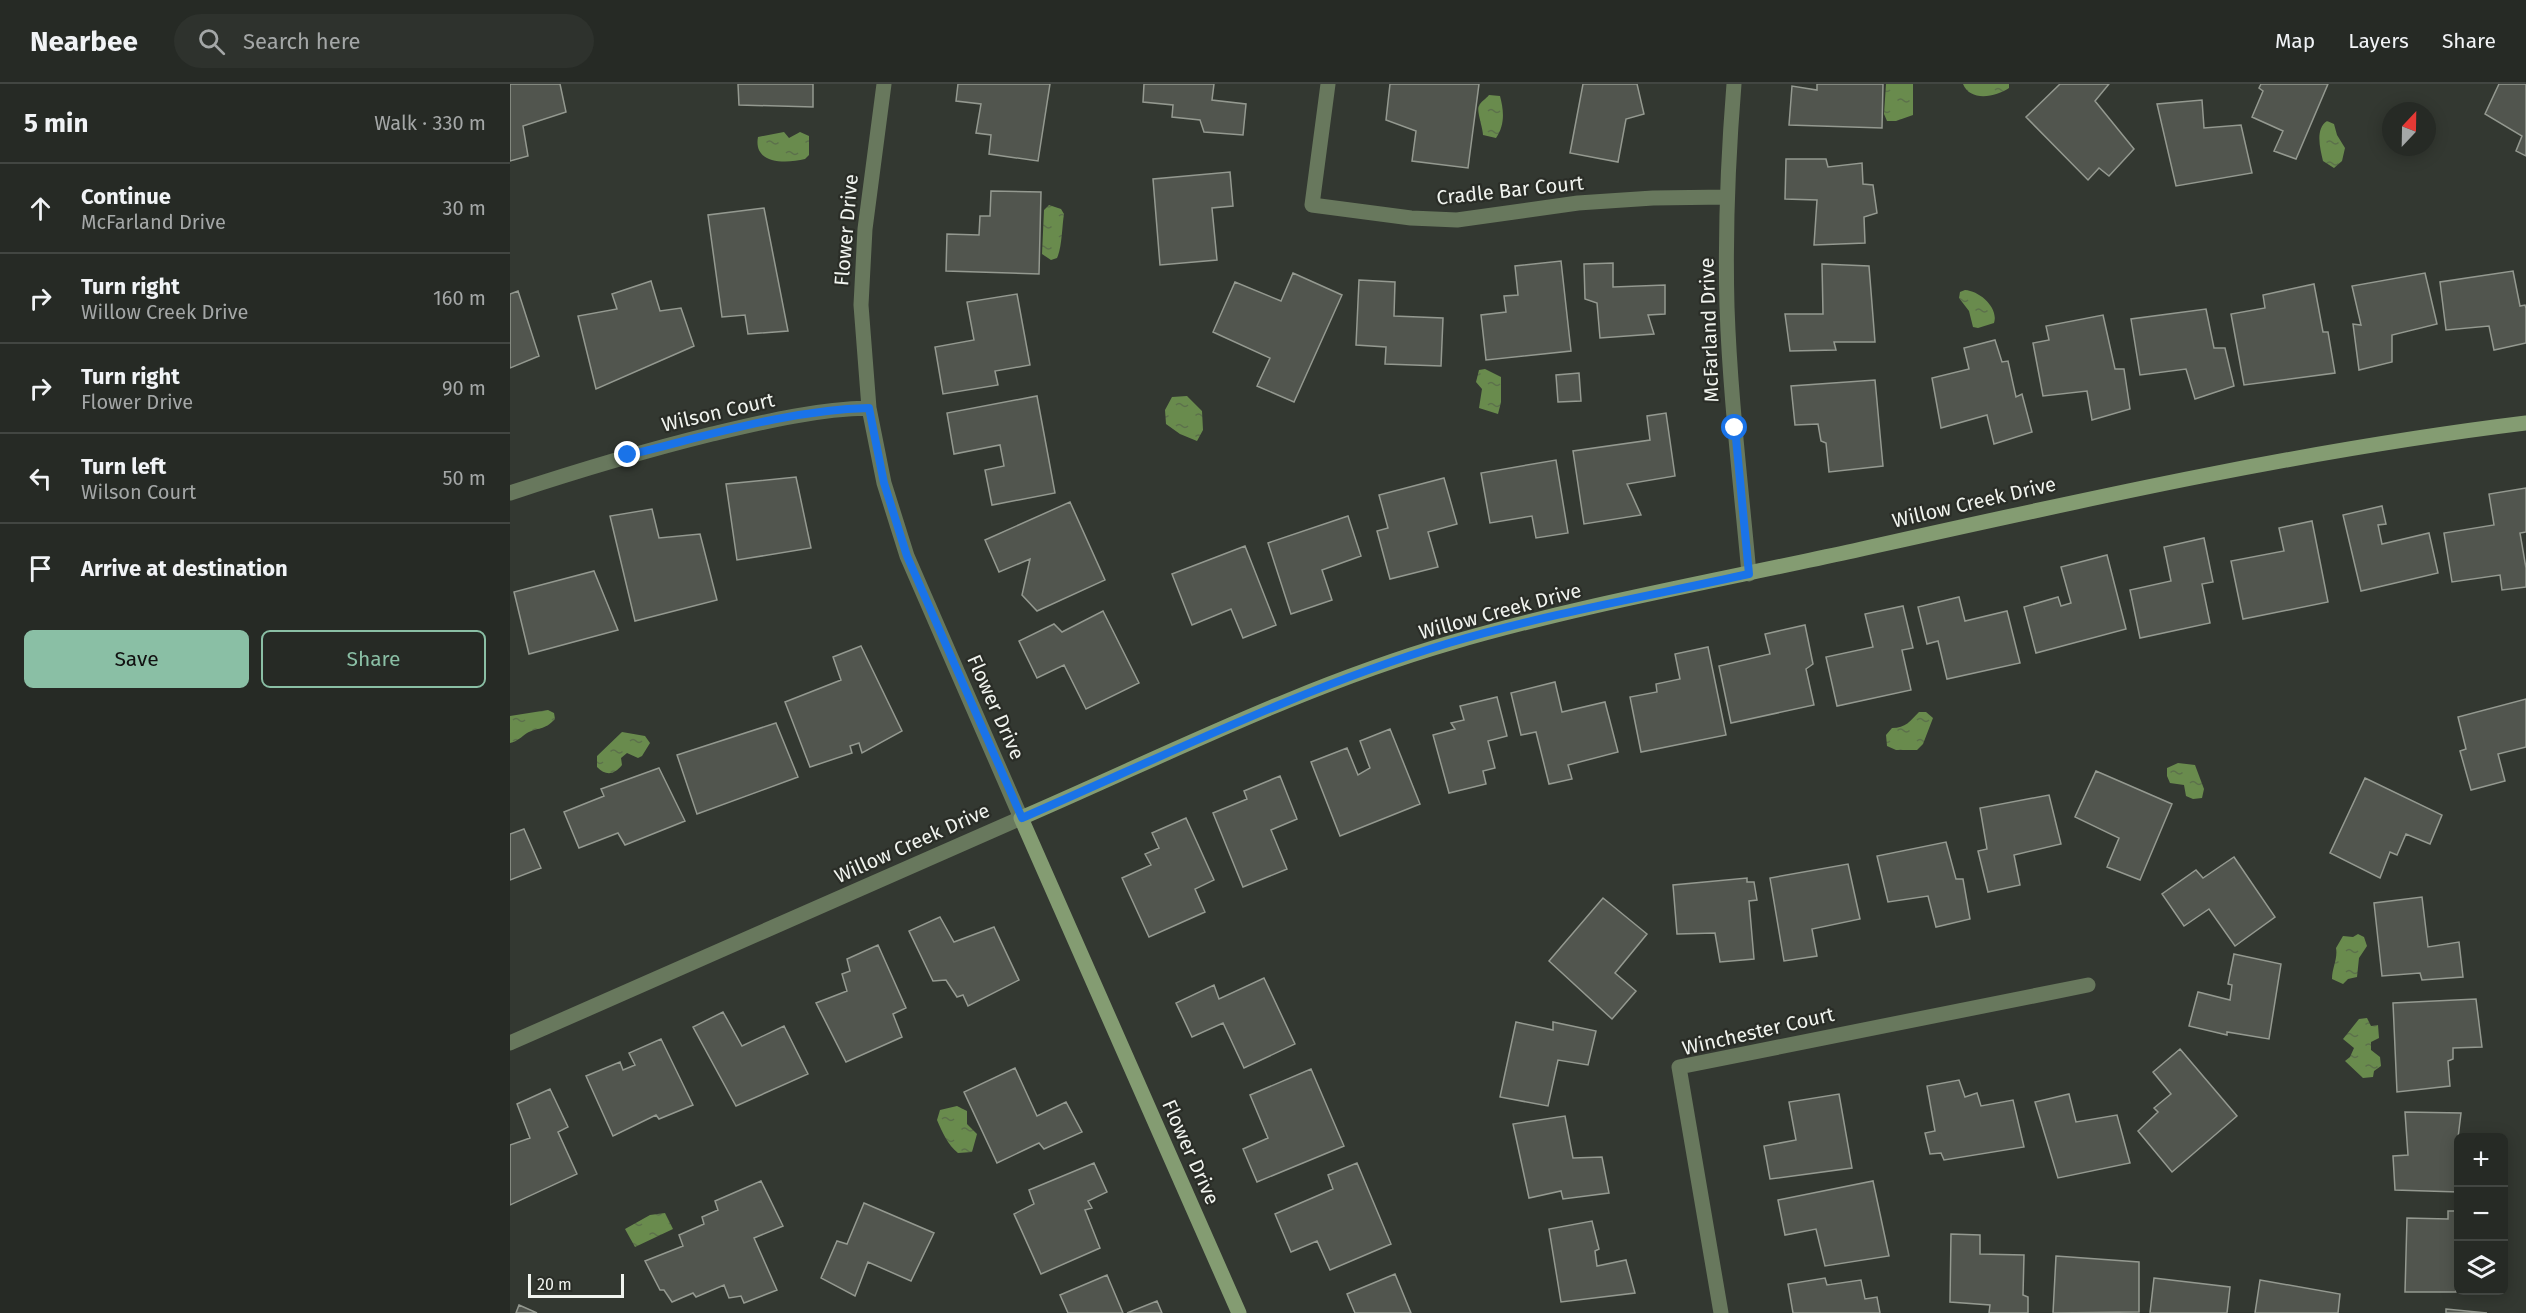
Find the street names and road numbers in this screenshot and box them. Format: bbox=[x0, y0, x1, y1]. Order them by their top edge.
street label: Cradle Bar Court bbox=[1435, 170, 1586, 210]
street label: Flower Drive bbox=[829, 173, 863, 287]
street label: McFarland Drive bbox=[1694, 257, 1724, 403]
street label: Wilson Court bbox=[659, 387, 778, 437]
street label: Willow Creek Drive bbox=[1890, 471, 2058, 533]
street label: Willow Creek Drive bbox=[1416, 578, 1584, 644]
street label: Flower Drive bbox=[962, 651, 1030, 763]
street label: Willow Creek Drive bbox=[831, 798, 993, 888]
street label: Winchester Court bbox=[1680, 1002, 1837, 1060]
street label: Flower Drive bbox=[1157, 1096, 1225, 1208]

